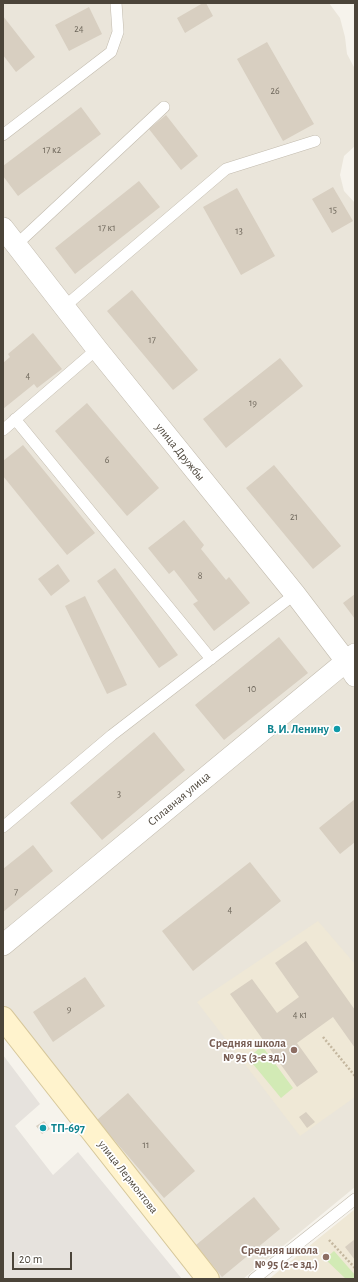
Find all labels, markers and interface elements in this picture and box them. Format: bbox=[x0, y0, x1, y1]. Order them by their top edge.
house number: 24 bbox=[74, 23, 84, 35]
house number: 26 bbox=[270, 85, 280, 97]
house number: 17 к2 bbox=[43, 144, 61, 156]
house number: 15 bbox=[329, 204, 337, 216]
house number: 17 к1 bbox=[98, 222, 116, 234]
house number: 13 bbox=[235, 225, 243, 237]
house number: 17 bbox=[148, 334, 156, 346]
house number: 4 bbox=[26, 370, 30, 382]
house number: 19 bbox=[249, 397, 257, 409]
street label: улица Дружбы bbox=[152, 420, 208, 484]
house number: 6 bbox=[105, 454, 109, 466]
house number: 21 bbox=[290, 511, 298, 523]
house number: 8 bbox=[198, 570, 202, 582]
house number: 10 bbox=[248, 683, 256, 695]
place label: В. И. Ленину bbox=[267, 722, 329, 736]
marker: В. И. Ленину bbox=[332, 724, 342, 734]
street label: Сплавная улица bbox=[145, 769, 213, 829]
house number: 3 bbox=[117, 788, 121, 800]
house number: 7 bbox=[14, 886, 18, 898]
house number: 4 bbox=[228, 904, 232, 916]
house number: 9 bbox=[67, 1003, 71, 1015]
house number: 4 к1 bbox=[293, 1009, 307, 1021]
place label: Средняя школа № 95 (3-е зд.) bbox=[209, 1036, 286, 1064]
marker: Средняя школа № 95 (3-е зд.) bbox=[289, 1045, 299, 1055]
place label: ТП-697 bbox=[51, 1121, 85, 1135]
marker: ТП-697 bbox=[38, 1123, 48, 1133]
street label: улица Лермонтова bbox=[95, 1137, 161, 1217]
house number: 11 bbox=[143, 1139, 149, 1151]
place label: Средняя школа № 95 (2-е зд.) bbox=[241, 1243, 318, 1271]
scale bar bbox=[14, 1244, 74, 1270]
marker: Средняя школа № 95 (2-е зд.) bbox=[321, 1252, 331, 1262]
text: 20 m bbox=[19, 1253, 42, 1265]

